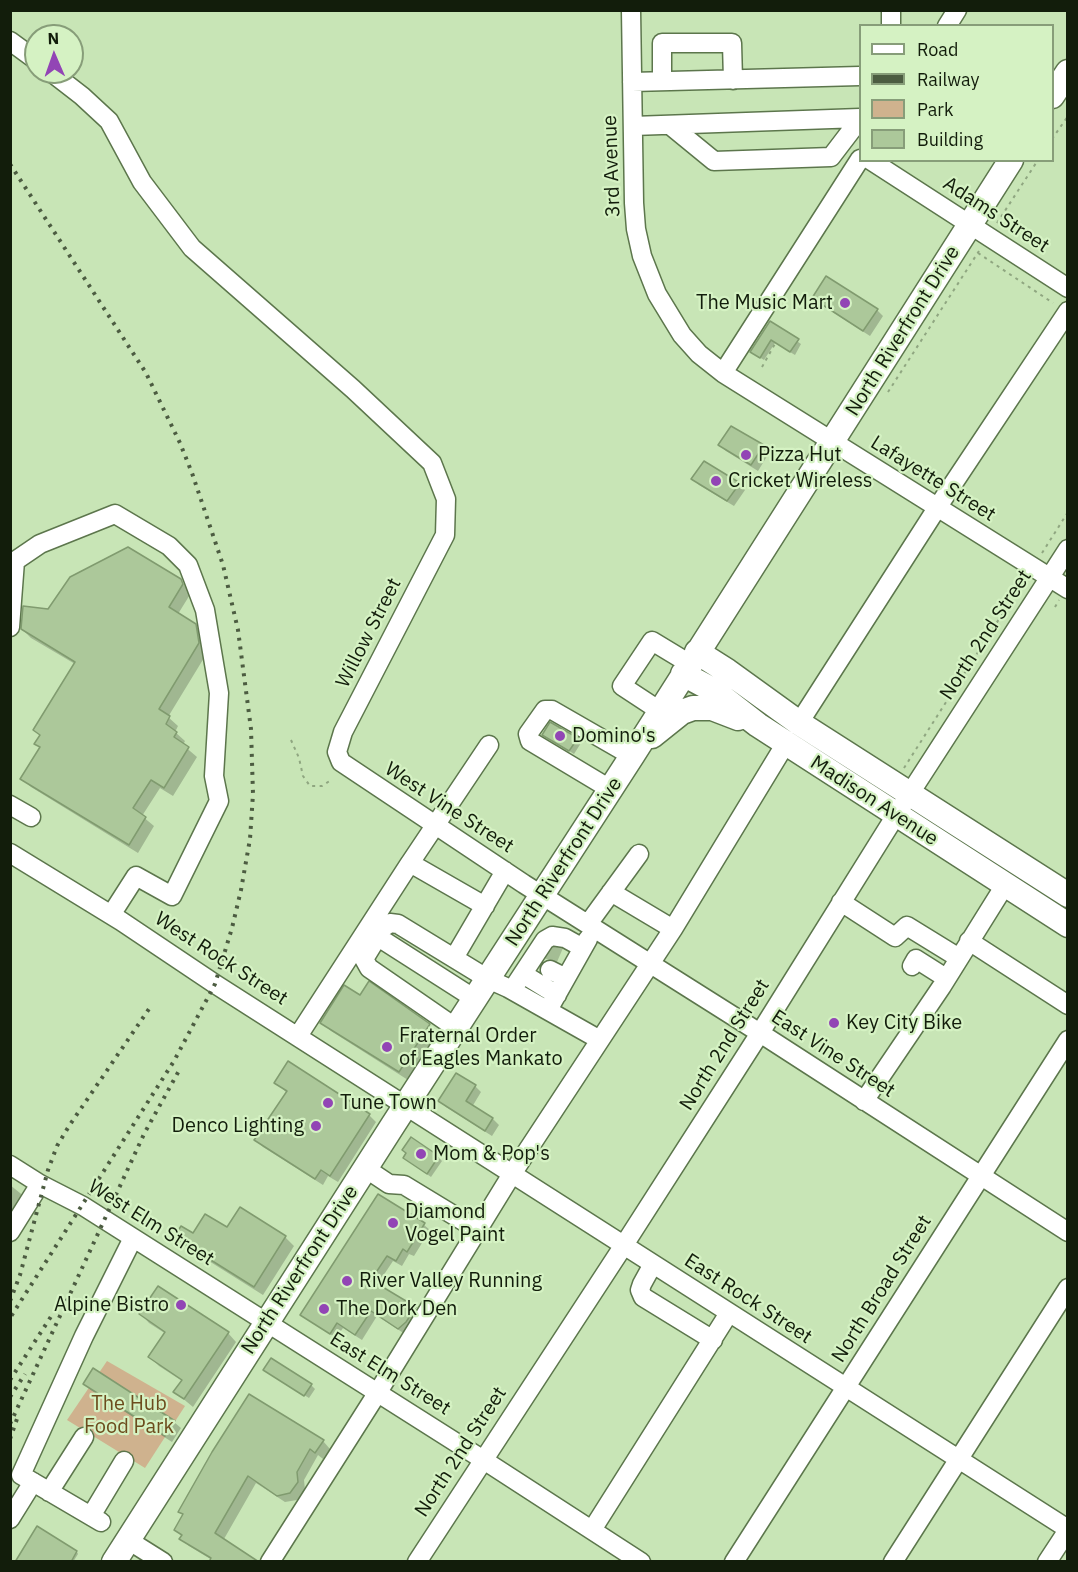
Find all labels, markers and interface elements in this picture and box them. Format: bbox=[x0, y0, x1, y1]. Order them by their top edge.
north arrow bbox=[24, 24, 84, 84]
legend bbox=[859, 24, 1054, 162]
text: N bbox=[47, 28, 60, 48]
text: Road bbox=[917, 38, 958, 61]
text: Railway bbox=[917, 68, 979, 91]
text: Park bbox=[917, 98, 953, 121]
street label: 3rd Avenue bbox=[598, 114, 626, 218]
text: Building bbox=[917, 128, 983, 151]
street label: Adams Street bbox=[938, 172, 1054, 258]
street label: North Riverfront Drive bbox=[841, 241, 965, 421]
place label: The Music Mart bbox=[696, 291, 833, 315]
marker: The Music Mart bbox=[838, 296, 852, 310]
street label: Lafayette Street bbox=[866, 431, 1000, 527]
place label: Pizza Hut bbox=[758, 443, 842, 467]
marker: Pizza Hut bbox=[739, 448, 753, 462]
place label: Cricket Wireless bbox=[728, 469, 873, 493]
marker: Cricket Wireless bbox=[709, 474, 723, 488]
street label: North 2nd Street bbox=[935, 565, 1037, 705]
street label: Willow Street bbox=[331, 574, 407, 692]
place label: Domino's bbox=[572, 724, 656, 748]
marker: Domino's bbox=[553, 729, 567, 743]
street label: Madison Avenue bbox=[806, 751, 942, 851]
street label: West Vine Street bbox=[380, 757, 518, 859]
street label: North Riverfront Drive bbox=[501, 773, 627, 951]
street label: West Rock Street bbox=[150, 907, 292, 1011]
street label: North 2nd Street bbox=[675, 975, 775, 1115]
street label: East Vine Street bbox=[767, 1005, 899, 1103]
place label: Key City Bike bbox=[846, 1011, 962, 1035]
marker: Key City Bike bbox=[827, 1016, 841, 1030]
place label: Fraternal Order of Eagles Mankato bbox=[399, 1024, 563, 1071]
marker: Fraternal Order of Eagles Mankato bbox=[380, 1040, 394, 1054]
place label: Tune Town bbox=[340, 1091, 437, 1115]
marker: Tune Town bbox=[321, 1096, 335, 1110]
place label: Denco Lighting bbox=[172, 1114, 304, 1138]
marker: Denco Lighting bbox=[309, 1119, 323, 1133]
place label: Mom & Pop's bbox=[433, 1142, 550, 1166]
marker: Mom & Pop's bbox=[414, 1147, 428, 1161]
street label: West Elm Street bbox=[84, 1175, 218, 1271]
street label: North Riverfront Drive bbox=[237, 1181, 363, 1359]
place label: Diamond Vogel Paint bbox=[405, 1200, 505, 1247]
street label: North Broad Street bbox=[827, 1211, 937, 1367]
marker: Diamond Vogel Paint bbox=[386, 1216, 400, 1230]
street label: East Rock Street bbox=[680, 1249, 816, 1349]
place label: River Valley Running bbox=[359, 1269, 542, 1293]
marker: River Valley Running bbox=[340, 1274, 354, 1288]
place label: Alpine Bistro bbox=[54, 1293, 169, 1317]
place label: The Dork Den bbox=[336, 1297, 457, 1321]
marker: Alpine Bistro bbox=[174, 1298, 188, 1312]
marker: The Dork Den bbox=[317, 1302, 331, 1316]
street label: East Elm Street bbox=[325, 1327, 455, 1421]
street label: North 2nd Street bbox=[410, 1382, 512, 1522]
park label: The Hub Food Park bbox=[84, 1392, 174, 1439]

